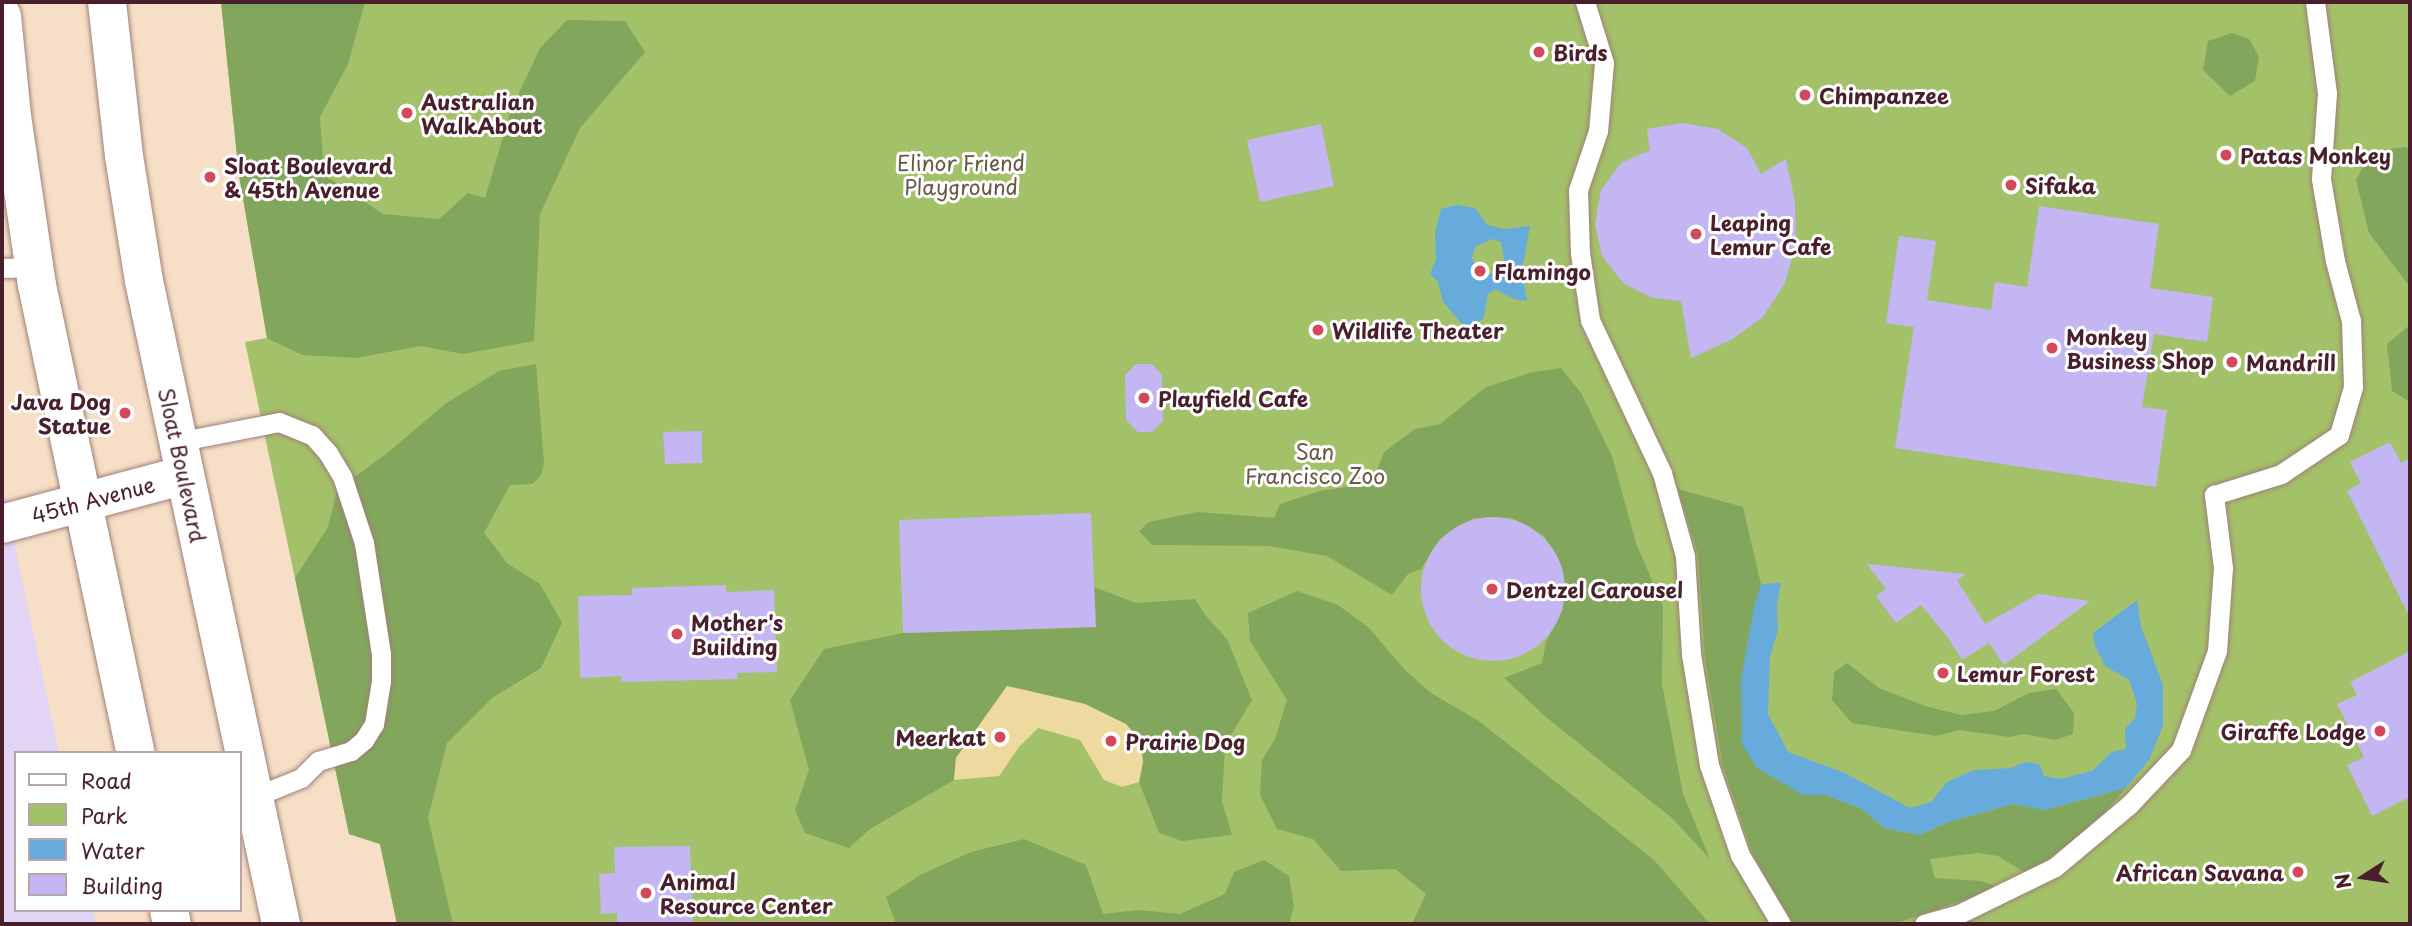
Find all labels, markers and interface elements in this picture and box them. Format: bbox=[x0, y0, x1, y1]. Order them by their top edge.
place label: Birds bbox=[1553, 39, 1608, 65]
marker: Birds bbox=[1531, 44, 1547, 60]
place label: Chimpanzee bbox=[1819, 82, 1949, 108]
marker: Chimpanzee bbox=[1797, 87, 1813, 103]
place label: Australian WalkAbout bbox=[421, 88, 543, 138]
marker: Australian WalkAbout bbox=[399, 105, 415, 121]
place label: Patas Monkey bbox=[2240, 142, 2390, 168]
marker: Patas Monkey bbox=[2218, 147, 2234, 163]
park label: Elinor Friend Playground bbox=[897, 149, 1025, 199]
place label: Sloat Boulevard & 45th Avenue bbox=[224, 152, 394, 202]
marker: Sloat Boulevard & 45th Avenue bbox=[202, 169, 218, 185]
place label: Sifaka bbox=[2025, 172, 2096, 198]
marker: Sifaka bbox=[2003, 177, 2019, 193]
place label: Leaping Lemur Cafe bbox=[1710, 209, 1832, 259]
marker: Leaping Lemur Cafe bbox=[1688, 226, 1704, 242]
place label: Flamingo bbox=[1494, 258, 1591, 284]
marker: Flamingo bbox=[1472, 263, 1488, 279]
place label: Wildlife Theater bbox=[1332, 317, 1504, 343]
marker: Wildlife Theater bbox=[1310, 322, 1326, 338]
place label: Monkey Business Shop bbox=[2066, 323, 2215, 373]
marker: Monkey Business Shop bbox=[2044, 340, 2060, 356]
place label: Mandrill bbox=[2246, 349, 2336, 375]
marker: Mandrill bbox=[2224, 354, 2240, 370]
street label: Sloat Boulevard bbox=[154, 384, 212, 546]
place label: Playfield Cafe bbox=[1158, 385, 1307, 411]
place label: Java Dog Statue bbox=[11, 388, 111, 438]
marker: Playfield Cafe bbox=[1136, 390, 1152, 406]
marker: Java Dog Statue bbox=[117, 405, 133, 421]
park label: San Francisco Zoo bbox=[1245, 438, 1385, 488]
street label: 45th Avenue bbox=[29, 470, 157, 528]
place label: Dentzel Carousel bbox=[1506, 576, 1686, 602]
marker: Dentzel Carousel bbox=[1484, 581, 1500, 597]
place label: Mother's Building bbox=[691, 609, 783, 659]
marker: Mother's Building bbox=[669, 626, 685, 642]
place label: Lemur Forest bbox=[1957, 660, 2095, 686]
marker: Lemur Forest bbox=[1935, 665, 1951, 681]
place label: Giraffe Lodge bbox=[2220, 718, 2366, 744]
marker: Giraffe Lodge bbox=[2372, 723, 2388, 739]
place label: Meerkat bbox=[895, 724, 986, 750]
place label: Prairie Dog bbox=[1125, 728, 1246, 754]
marker: Meerkat bbox=[992, 729, 1008, 745]
marker: Prairie Dog bbox=[1103, 733, 1119, 749]
legend bbox=[14, 751, 242, 912]
text: Road bbox=[81, 764, 132, 796]
text: Park bbox=[81, 799, 128, 831]
text: Water bbox=[81, 834, 144, 866]
north arrow bbox=[2328, 842, 2398, 912]
place label: African Savana bbox=[2117, 859, 2284, 885]
marker: African Savana bbox=[2290, 864, 2306, 880]
place label: Animal Resource Center bbox=[660, 868, 834, 918]
text: Building bbox=[81, 869, 163, 901]
text: N bbox=[2327, 871, 2358, 892]
marker: Animal Resource Center bbox=[638, 885, 654, 901]

